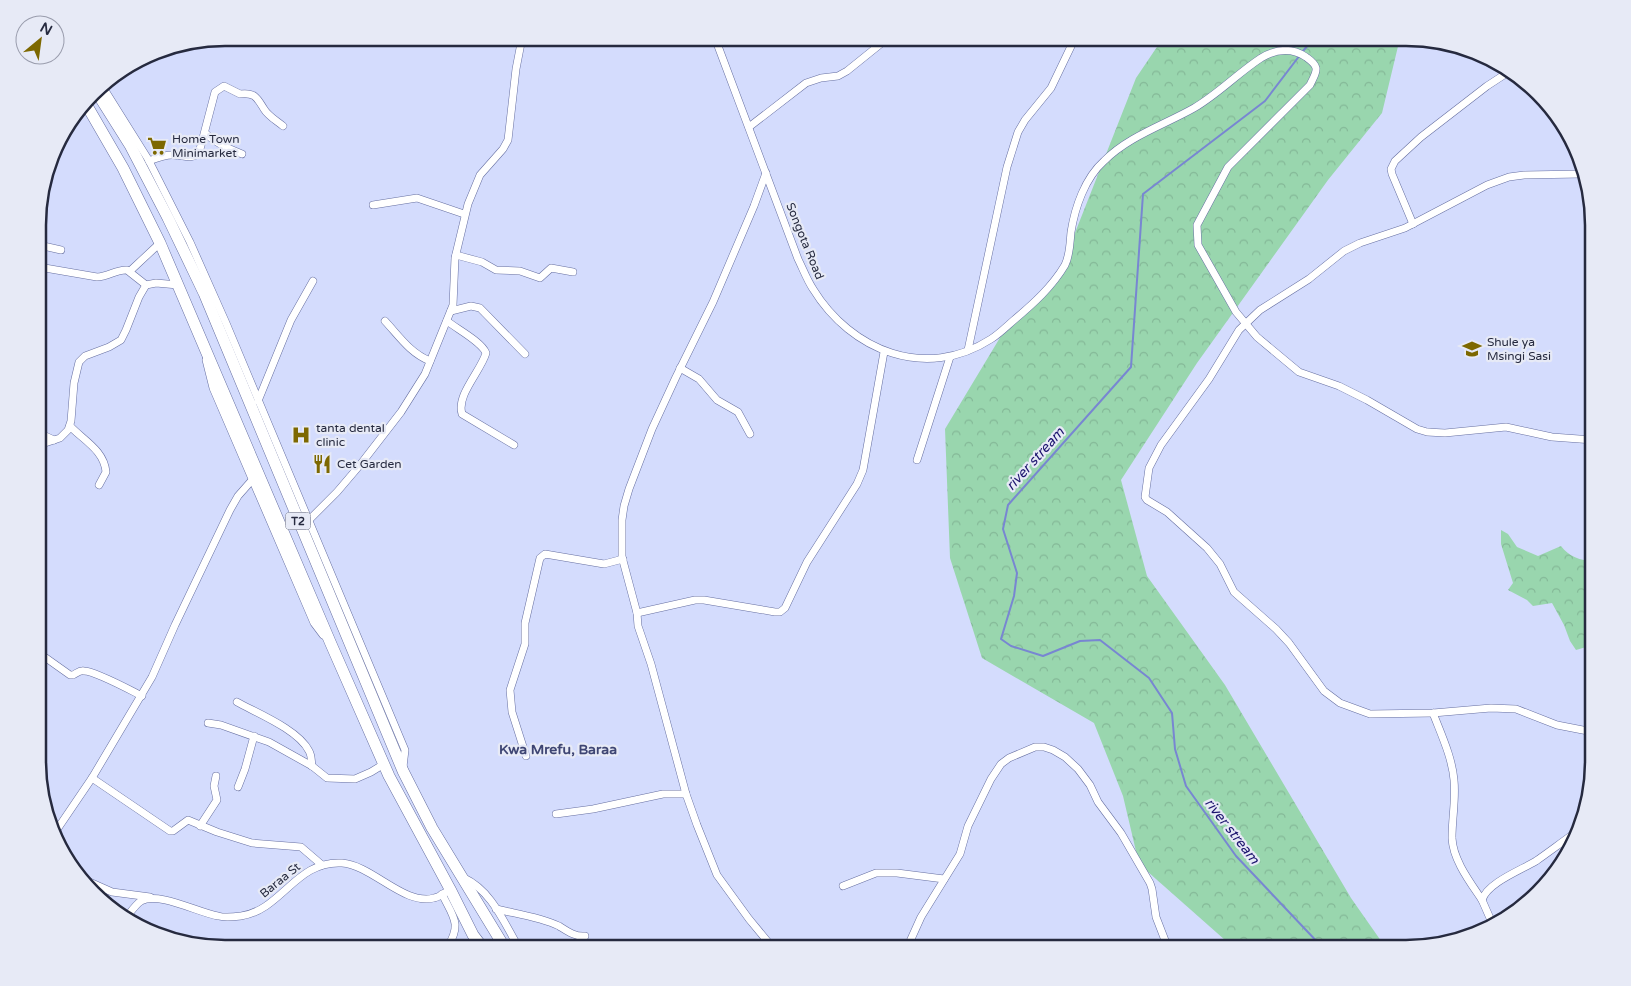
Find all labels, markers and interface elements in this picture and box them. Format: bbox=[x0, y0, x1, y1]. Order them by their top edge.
north arrow bbox=[15, 15, 65, 65]
text: N bbox=[37, 19, 55, 39]
place label: Home Town Minimarket bbox=[172, 132, 240, 160]
supermarket icon: Home Town Minimarket bbox=[146, 135, 168, 157]
street label: Songota Road bbox=[783, 201, 827, 281]
place label: Shule ya Msingi Sasi bbox=[1487, 335, 1551, 363]
school or university icon: Shule ya Msingi Sasi bbox=[1461, 338, 1483, 360]
place label: tanta dental clinic bbox=[316, 421, 385, 449]
water label: river stream bbox=[1002, 423, 1068, 494]
hospital icon: tanta dental clinic bbox=[290, 424, 312, 446]
restaurant icon: Cet Garden bbox=[311, 453, 333, 475]
place label: Cet Garden bbox=[337, 457, 402, 471]
road number: T2 bbox=[286, 512, 310, 530]
district label: Kwa Mrefu, Baraa bbox=[499, 741, 617, 758]
water label: river stream bbox=[1201, 795, 1264, 868]
street label: Baraa St bbox=[257, 859, 303, 901]

